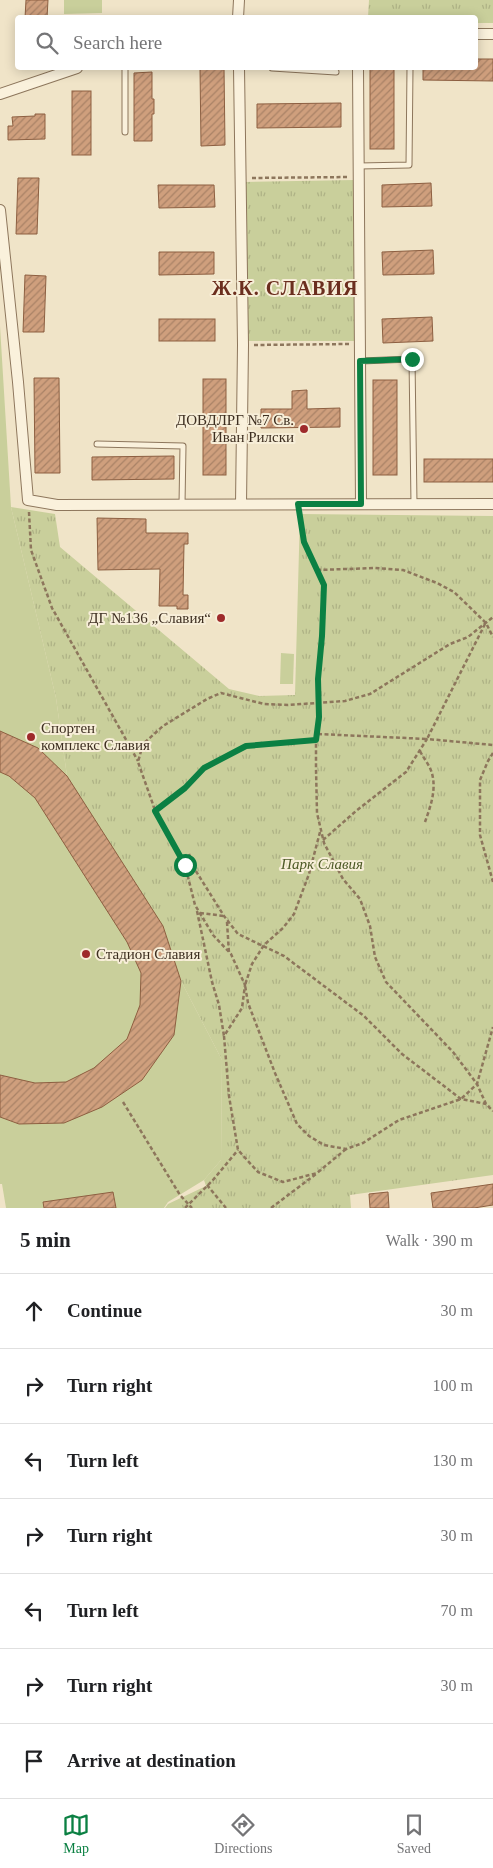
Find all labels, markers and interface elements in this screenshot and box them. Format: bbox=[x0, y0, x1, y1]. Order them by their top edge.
search box bbox=[15, 15, 478, 70]
icon: search bbox=[33, 29, 61, 57]
text: Search here bbox=[73, 32, 162, 53]
district label: Ж.К. СЛАВИЯ bbox=[212, 277, 358, 299]
route end bbox=[401, 348, 424, 371]
place label: ДОВДЛРГ №7 Св. Иван Рилски bbox=[176, 412, 294, 445]
marker: ДОВДЛРГ №7 Св. Иван Рилски bbox=[298, 423, 310, 435]
place label: ДГ №136 „Славия“ bbox=[88, 610, 211, 626]
marker: ДГ №136 „Славия“ bbox=[215, 612, 227, 624]
place label: Спортен комплекс Славия bbox=[41, 720, 150, 753]
marker: Спортен комплекс Славия bbox=[25, 731, 37, 743]
route start bbox=[174, 854, 197, 877]
park label: Парк Славия bbox=[280, 856, 363, 872]
place label: Стадион Славия bbox=[96, 946, 200, 962]
marker: Стадион Славия bbox=[80, 948, 92, 960]
text: 5 min bbox=[20, 1228, 71, 1252]
text: Walk · 390 m bbox=[386, 1232, 473, 1249]
icon: ahead bbox=[20, 1297, 48, 1325]
text: Continue bbox=[67, 1300, 142, 1321]
text: 30 m bbox=[441, 1302, 473, 1319]
icon: right bbox=[20, 1372, 48, 1400]
text: Turn right bbox=[67, 1375, 152, 1396]
text: 100 m bbox=[433, 1377, 473, 1394]
icon: left bbox=[20, 1447, 48, 1475]
text: Turn left bbox=[67, 1450, 139, 1471]
text: 130 m bbox=[433, 1452, 473, 1469]
icon: right bbox=[20, 1522, 48, 1550]
text: Turn right bbox=[67, 1525, 152, 1546]
text: 30 m bbox=[441, 1527, 473, 1544]
icon: left bbox=[20, 1597, 48, 1625]
text: Turn left bbox=[67, 1600, 139, 1621]
text: 70 m bbox=[441, 1602, 473, 1619]
icon: right bbox=[20, 1672, 48, 1700]
text: Turn right bbox=[67, 1675, 152, 1696]
text: 30 m bbox=[441, 1677, 473, 1694]
icon: arrive bbox=[20, 1747, 48, 1775]
text: Arrive at destination bbox=[67, 1750, 236, 1771]
tab: Map bbox=[62, 1811, 90, 1857]
tab: Directions bbox=[214, 1811, 273, 1857]
tab: Saved bbox=[397, 1811, 431, 1857]

